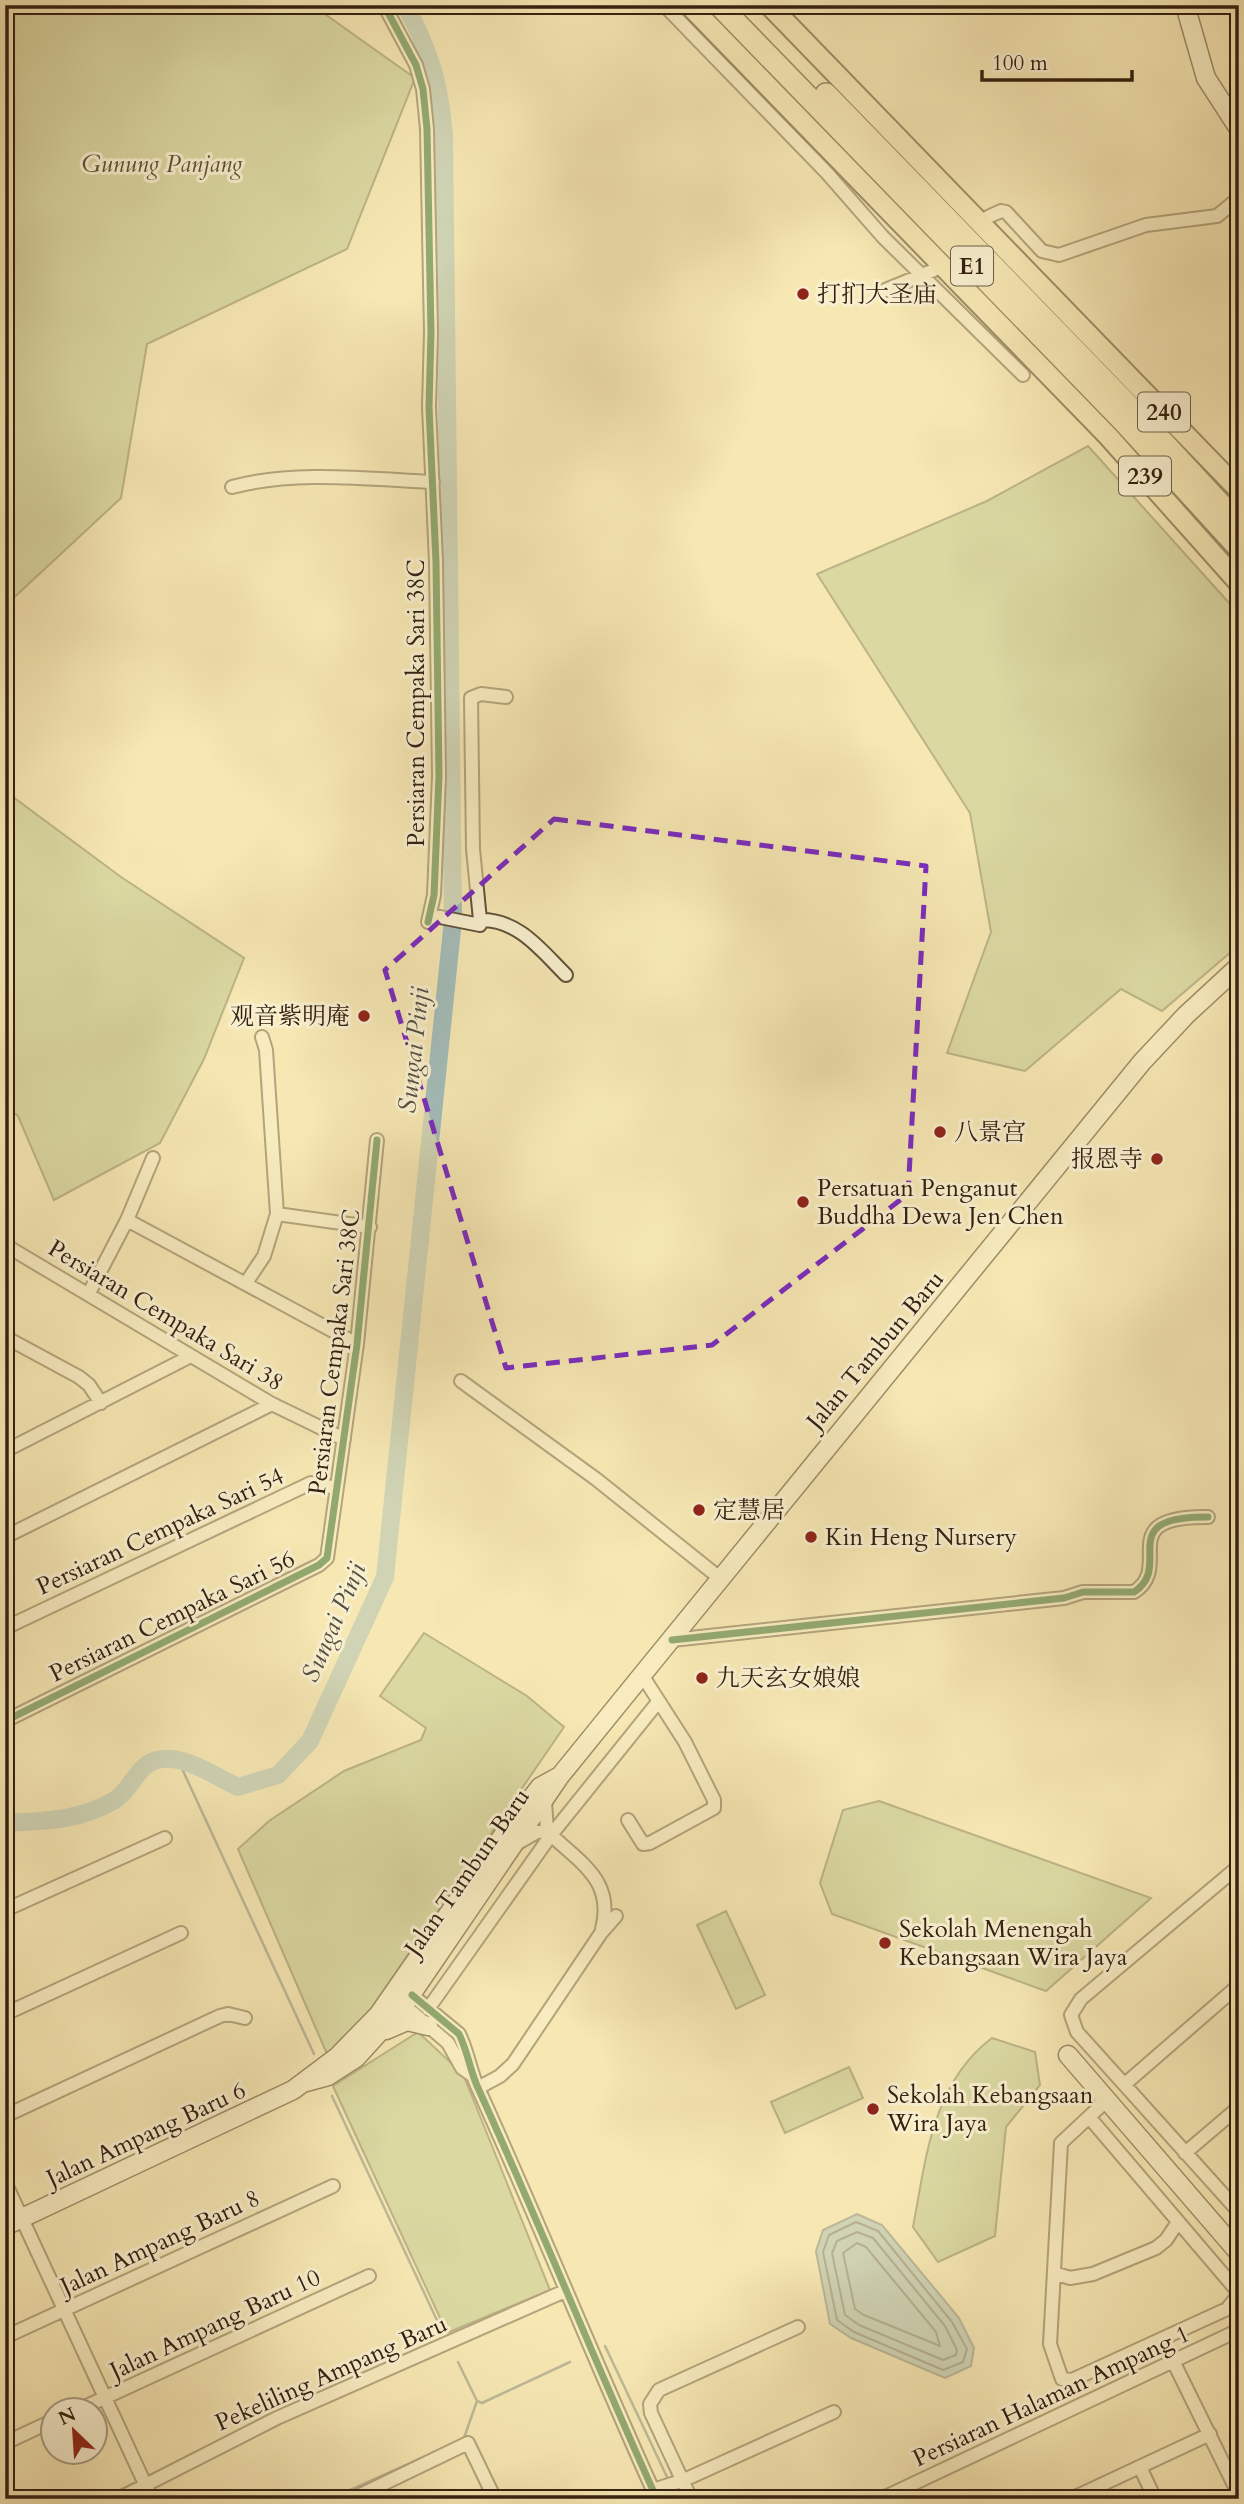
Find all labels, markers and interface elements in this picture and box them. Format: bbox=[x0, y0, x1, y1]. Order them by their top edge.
scale bar bbox=[982, 38, 1132, 82]
text: 100 m bbox=[992, 49, 1048, 78]
park label: Gunung Panjang bbox=[81, 148, 243, 181]
road number: E1 bbox=[951, 246, 993, 286]
place label: 打扪大圣庙 bbox=[817, 278, 937, 311]
marker: 打扪大圣庙 bbox=[795, 286, 811, 302]
road number: 240 bbox=[1138, 392, 1190, 432]
road number: 239 bbox=[1119, 456, 1171, 496]
street label: Persiaran Cempaka Sari 38C bbox=[400, 559, 433, 847]
water label: Sungai Pinji bbox=[389, 984, 438, 1115]
place label: 观音紫明庵 bbox=[230, 1000, 350, 1033]
marker: 观音紫明庵 bbox=[356, 1008, 372, 1024]
place label: 八景宫 bbox=[954, 1116, 1026, 1149]
marker: 八景宫 bbox=[932, 1124, 948, 1140]
place label: 报恩寺 bbox=[1071, 1143, 1143, 1176]
marker: 报恩寺 bbox=[1149, 1151, 1165, 1167]
place label: Persatuan Penganut Buddha Dewa Jen Chen bbox=[817, 1172, 1064, 1233]
marker: Persatuan Penganut Buddha Dewa Jen Chen bbox=[795, 1194, 811, 1210]
street label: Persiaran Cempaka Sari 38C bbox=[301, 1207, 368, 1497]
street label: Persiaran Cempaka Sari 38 bbox=[42, 1232, 290, 1399]
street label: Jalan Tambun Baru bbox=[797, 1264, 952, 1439]
street label: Persiaran Cempaka Sari 54 bbox=[31, 1460, 289, 1603]
place label: 定慧居 bbox=[713, 1494, 785, 1527]
marker: 定慧居 bbox=[691, 1502, 707, 1518]
place label: Kin Heng Nursery bbox=[825, 1521, 1017, 1554]
marker: Kin Heng Nursery bbox=[803, 1529, 819, 1545]
street label: Persiaran Cempaka Sari 56 bbox=[44, 1543, 301, 1690]
water label: Sungai Pinji bbox=[293, 1556, 375, 1687]
place label: 九天玄女娘娘 bbox=[716, 1662, 860, 1695]
marker: 九天玄女娘娘 bbox=[694, 1670, 710, 1686]
street label: Jalan Tambun Baru bbox=[395, 1782, 538, 1965]
place label: Sekolah Menengah Kebangsaan Wira Jaya bbox=[899, 1913, 1128, 1974]
marker: Sekolah Menengah Kebangsaan Wira Jaya bbox=[877, 1935, 893, 1951]
street label: Jalan Ampang Baru 6 bbox=[38, 2074, 251, 2196]
place label: Sekolah Kebangsaan Wira Jaya bbox=[886, 2079, 1094, 2140]
marker: Sekolah Kebangsaan Wira Jaya bbox=[865, 2101, 881, 2117]
street label: Jalan Ampang Baru 8 bbox=[52, 2182, 265, 2304]
street label: Jalan Ampang Baru 10 bbox=[102, 2261, 326, 2389]
street label: Pekeliling Ampang Baru bbox=[210, 2307, 452, 2440]
street label: Persiaran Halaman Ampang 1 bbox=[907, 2318, 1195, 2475]
north arrow bbox=[38, 2396, 108, 2466]
text: N bbox=[54, 2401, 81, 2432]

